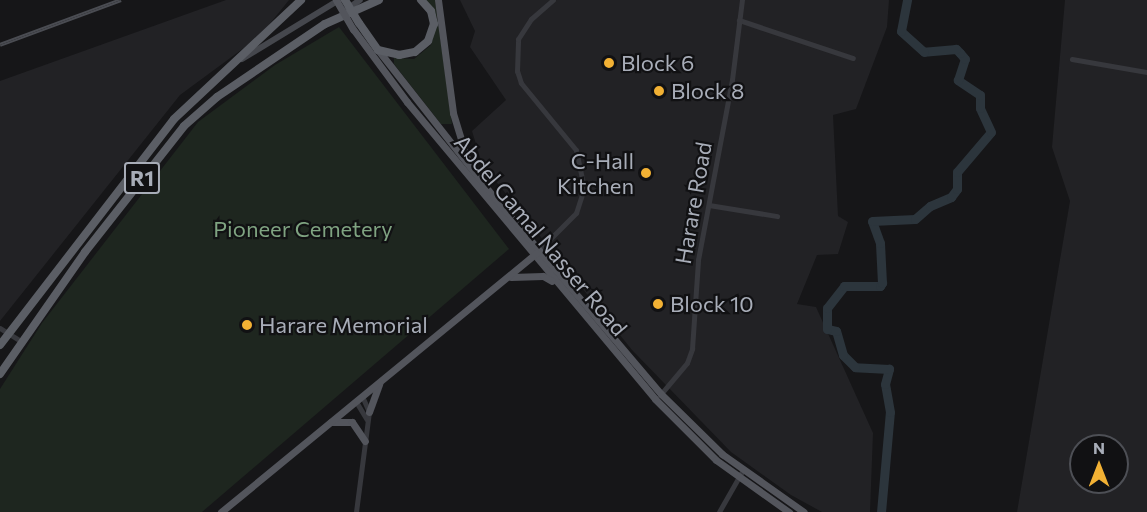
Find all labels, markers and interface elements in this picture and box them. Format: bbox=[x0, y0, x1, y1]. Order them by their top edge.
place label: Block 6 bbox=[621, 50, 694, 76]
marker: Block 6 bbox=[602, 56, 616, 70]
place label: Block 8 bbox=[671, 78, 744, 104]
marker: Block 8 bbox=[652, 84, 666, 98]
street label: Abdel Gamal Nasser Road bbox=[449, 129, 633, 341]
street label: Harare Road bbox=[669, 140, 717, 266]
place label: C-Hall Kitchen bbox=[557, 147, 634, 198]
road number: R1 bbox=[122, 160, 162, 196]
marker: C-Hall Kitchen bbox=[639, 166, 653, 180]
park label: Pioneer Cemetery bbox=[213, 216, 393, 242]
place label: Block 10 bbox=[670, 291, 754, 317]
marker: Block 10 bbox=[651, 297, 665, 311]
place label: Harare Memorial bbox=[259, 312, 428, 338]
marker: Harare Memorial bbox=[240, 318, 254, 332]
north arrow bbox=[1069, 434, 1129, 494]
text: N bbox=[1093, 438, 1105, 457]

